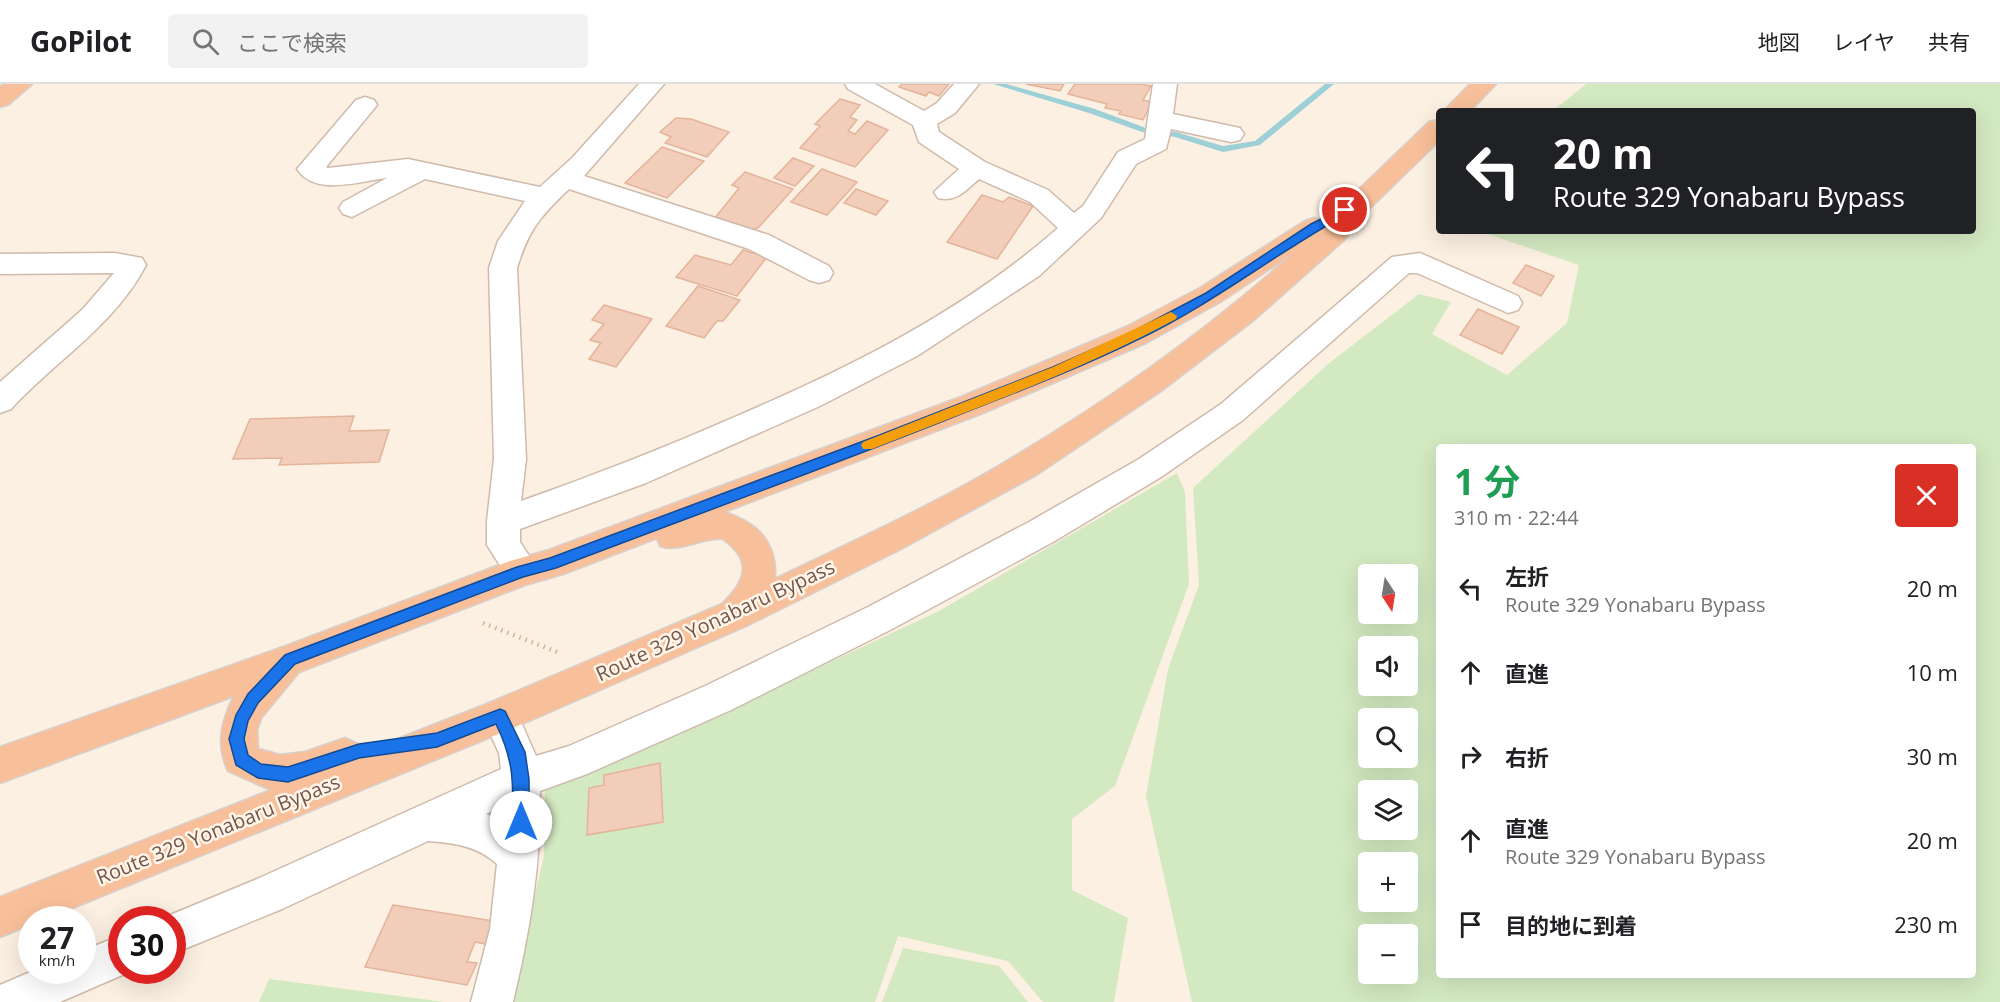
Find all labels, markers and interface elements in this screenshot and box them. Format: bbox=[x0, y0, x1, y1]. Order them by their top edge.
search box bbox=[168, 14, 588, 68]
text: GoPilot bbox=[30, 22, 132, 60]
icon: search bbox=[189, 25, 222, 58]
text: ここで検索 bbox=[237, 27, 347, 57]
text: 地図 bbox=[1758, 28, 1800, 56]
text: レイヤ bbox=[1833, 28, 1895, 56]
text: 共有 bbox=[1928, 28, 1970, 56]
text: 20 m bbox=[1553, 124, 1653, 181]
icon: left bbox=[1454, 132, 1532, 210]
text: Route 329 Yonabaru Bypass bbox=[1553, 178, 1905, 215]
pin bbox=[1319, 184, 1370, 235]
icon: arrive bbox=[1328, 193, 1361, 226]
text: 1 分 bbox=[1454, 457, 1520, 506]
button: close bbox=[1895, 464, 1958, 527]
text: 310 m · 22:44 bbox=[1454, 504, 1579, 531]
street label: Route 329 Yonabaru Bypass bbox=[591, 553, 839, 687]
text: 左折 bbox=[1505, 561, 1549, 591]
north arrow bbox=[1358, 564, 1418, 624]
map controls bbox=[1358, 564, 1418, 984]
icon: left bbox=[1454, 572, 1487, 605]
text: 20 m bbox=[1907, 573, 1958, 603]
text: Route 329 Yonabaru Bypass bbox=[1505, 591, 1766, 618]
button: sound bbox=[1358, 636, 1418, 696]
icon: ahead bbox=[1454, 656, 1487, 689]
text: 10 m bbox=[1907, 657, 1958, 687]
text: 直進 bbox=[1505, 658, 1549, 688]
button: search bbox=[1358, 708, 1418, 768]
icon: right bbox=[1454, 740, 1487, 773]
text: 30 m bbox=[1907, 741, 1958, 771]
text: 右折 bbox=[1505, 742, 1549, 772]
street label: Route 329 Yonabaru Bypass bbox=[92, 768, 344, 890]
button: layers bbox=[1358, 780, 1418, 840]
position arrow bbox=[489, 790, 553, 854]
text: 直進 bbox=[1505, 813, 1549, 843]
icon: ahead bbox=[1454, 824, 1487, 857]
text: 20 m bbox=[1907, 825, 1958, 855]
text: Route 329 Yonabaru Bypass bbox=[1505, 843, 1766, 870]
button: + bbox=[1358, 852, 1418, 912]
speed limit sign: 30 bbox=[108, 906, 186, 984]
icon: arrive bbox=[1454, 908, 1487, 941]
text: 230 m bbox=[1894, 909, 1958, 939]
text: 目的地に到着 bbox=[1505, 910, 1637, 940]
text: 27 bbox=[40, 917, 74, 958]
button: − bbox=[1358, 924, 1418, 984]
text: km/h bbox=[39, 950, 75, 970]

